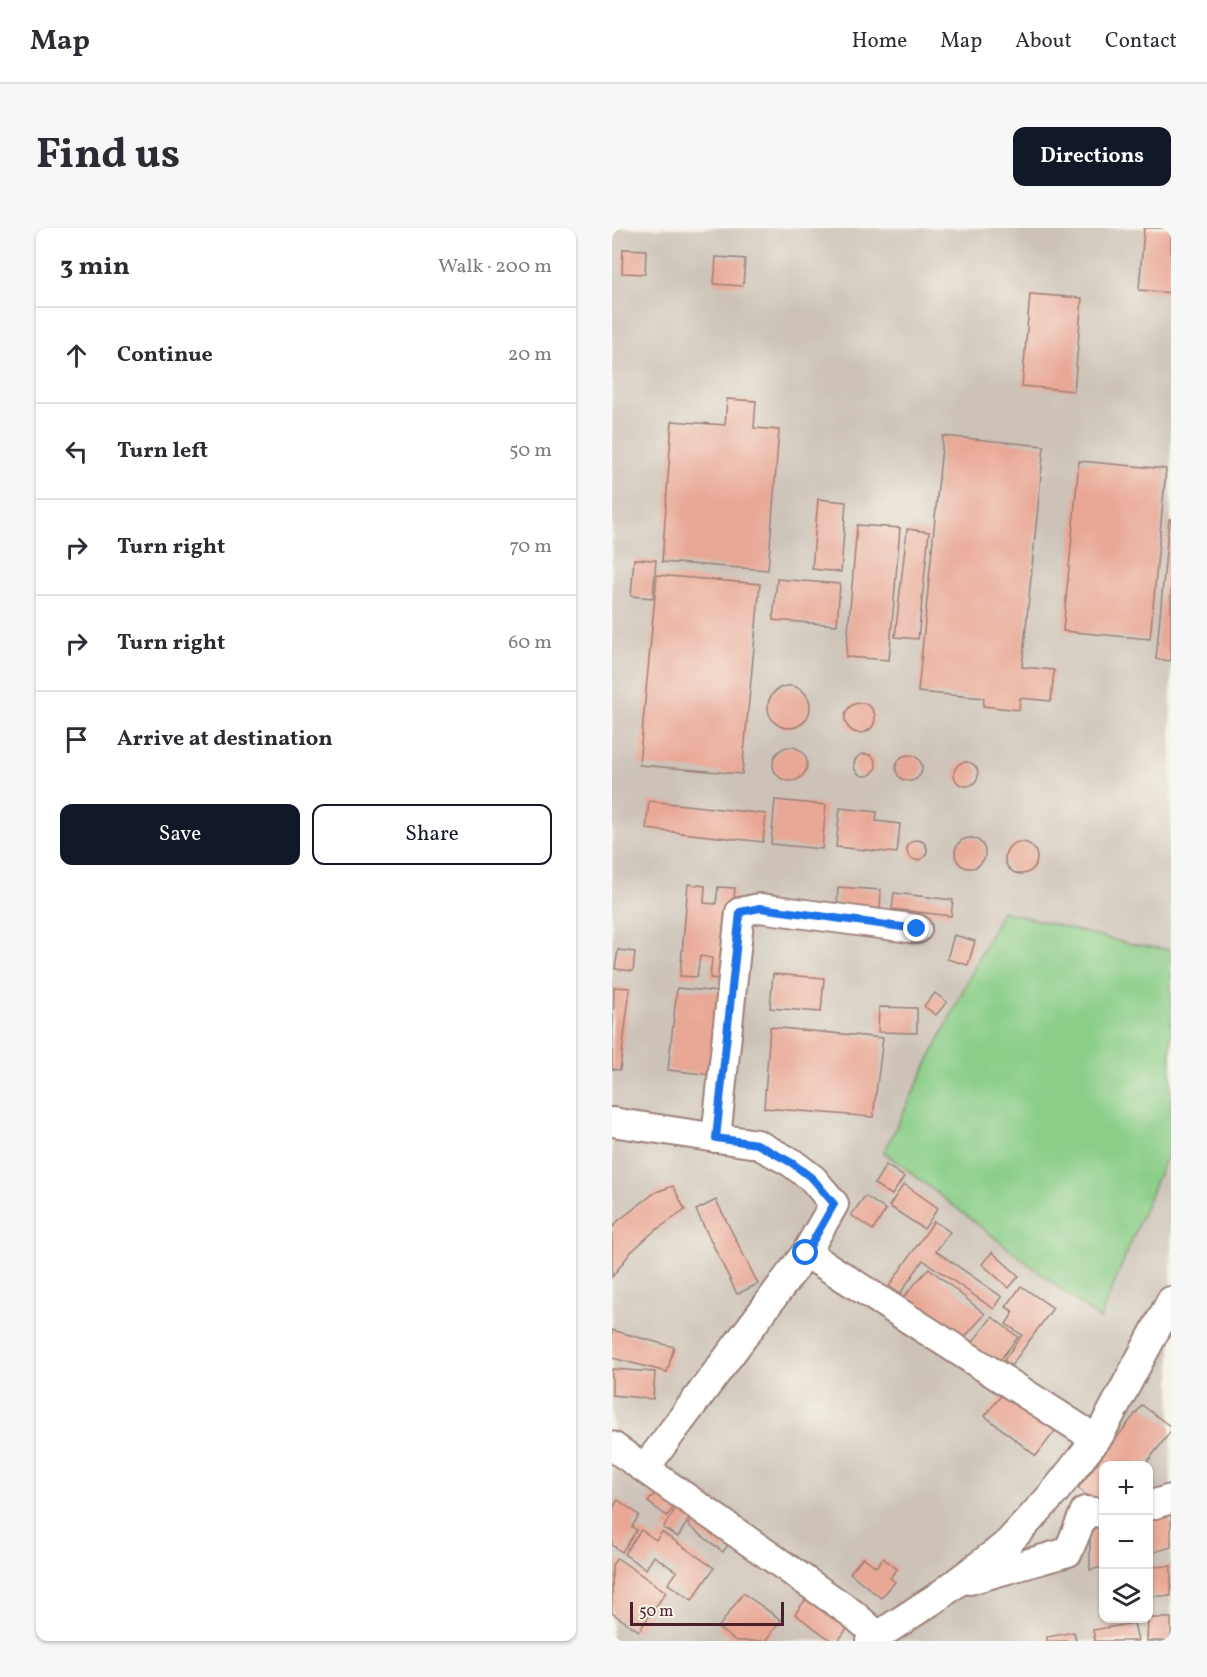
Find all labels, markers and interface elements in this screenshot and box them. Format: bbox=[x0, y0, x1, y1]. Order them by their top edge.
text: Map bbox=[30, 22, 90, 61]
text: Home bbox=[852, 27, 907, 56]
text: Map bbox=[940, 27, 982, 56]
text: About bbox=[1015, 27, 1072, 56]
text: Contact bbox=[1105, 27, 1177, 56]
text: Find us bbox=[36, 127, 180, 186]
button: Directions bbox=[1013, 127, 1171, 186]
text: 3 min bbox=[60, 249, 130, 285]
text: Walk · 200 m bbox=[438, 253, 552, 281]
icon: ahead bbox=[60, 339, 93, 372]
text: Continue bbox=[117, 340, 213, 371]
text: 20 m bbox=[508, 341, 552, 369]
icon: left bbox=[60, 435, 93, 468]
text: Turn left bbox=[117, 436, 208, 467]
text: 50 m bbox=[509, 437, 552, 465]
icon: right bbox=[60, 531, 93, 564]
text: Turn right bbox=[117, 532, 225, 563]
text: 70 m bbox=[509, 533, 552, 561]
icon: right bbox=[60, 627, 93, 660]
text: Turn right bbox=[117, 628, 225, 659]
text: 60 m bbox=[508, 629, 552, 657]
icon: arrive bbox=[60, 723, 93, 756]
text: Arrive at destination bbox=[117, 724, 333, 755]
button: Save bbox=[60, 804, 300, 865]
button: Share bbox=[312, 804, 552, 865]
route end bbox=[903, 915, 929, 941]
route start bbox=[792, 1239, 818, 1265]
map controls bbox=[1099, 1461, 1153, 1623]
button: + bbox=[1099, 1461, 1153, 1515]
button: − bbox=[1099, 1515, 1153, 1569]
button: layers bbox=[1099, 1569, 1153, 1623]
scale bar bbox=[630, 1599, 784, 1626]
text: 50 m bbox=[639, 1601, 673, 1623]

